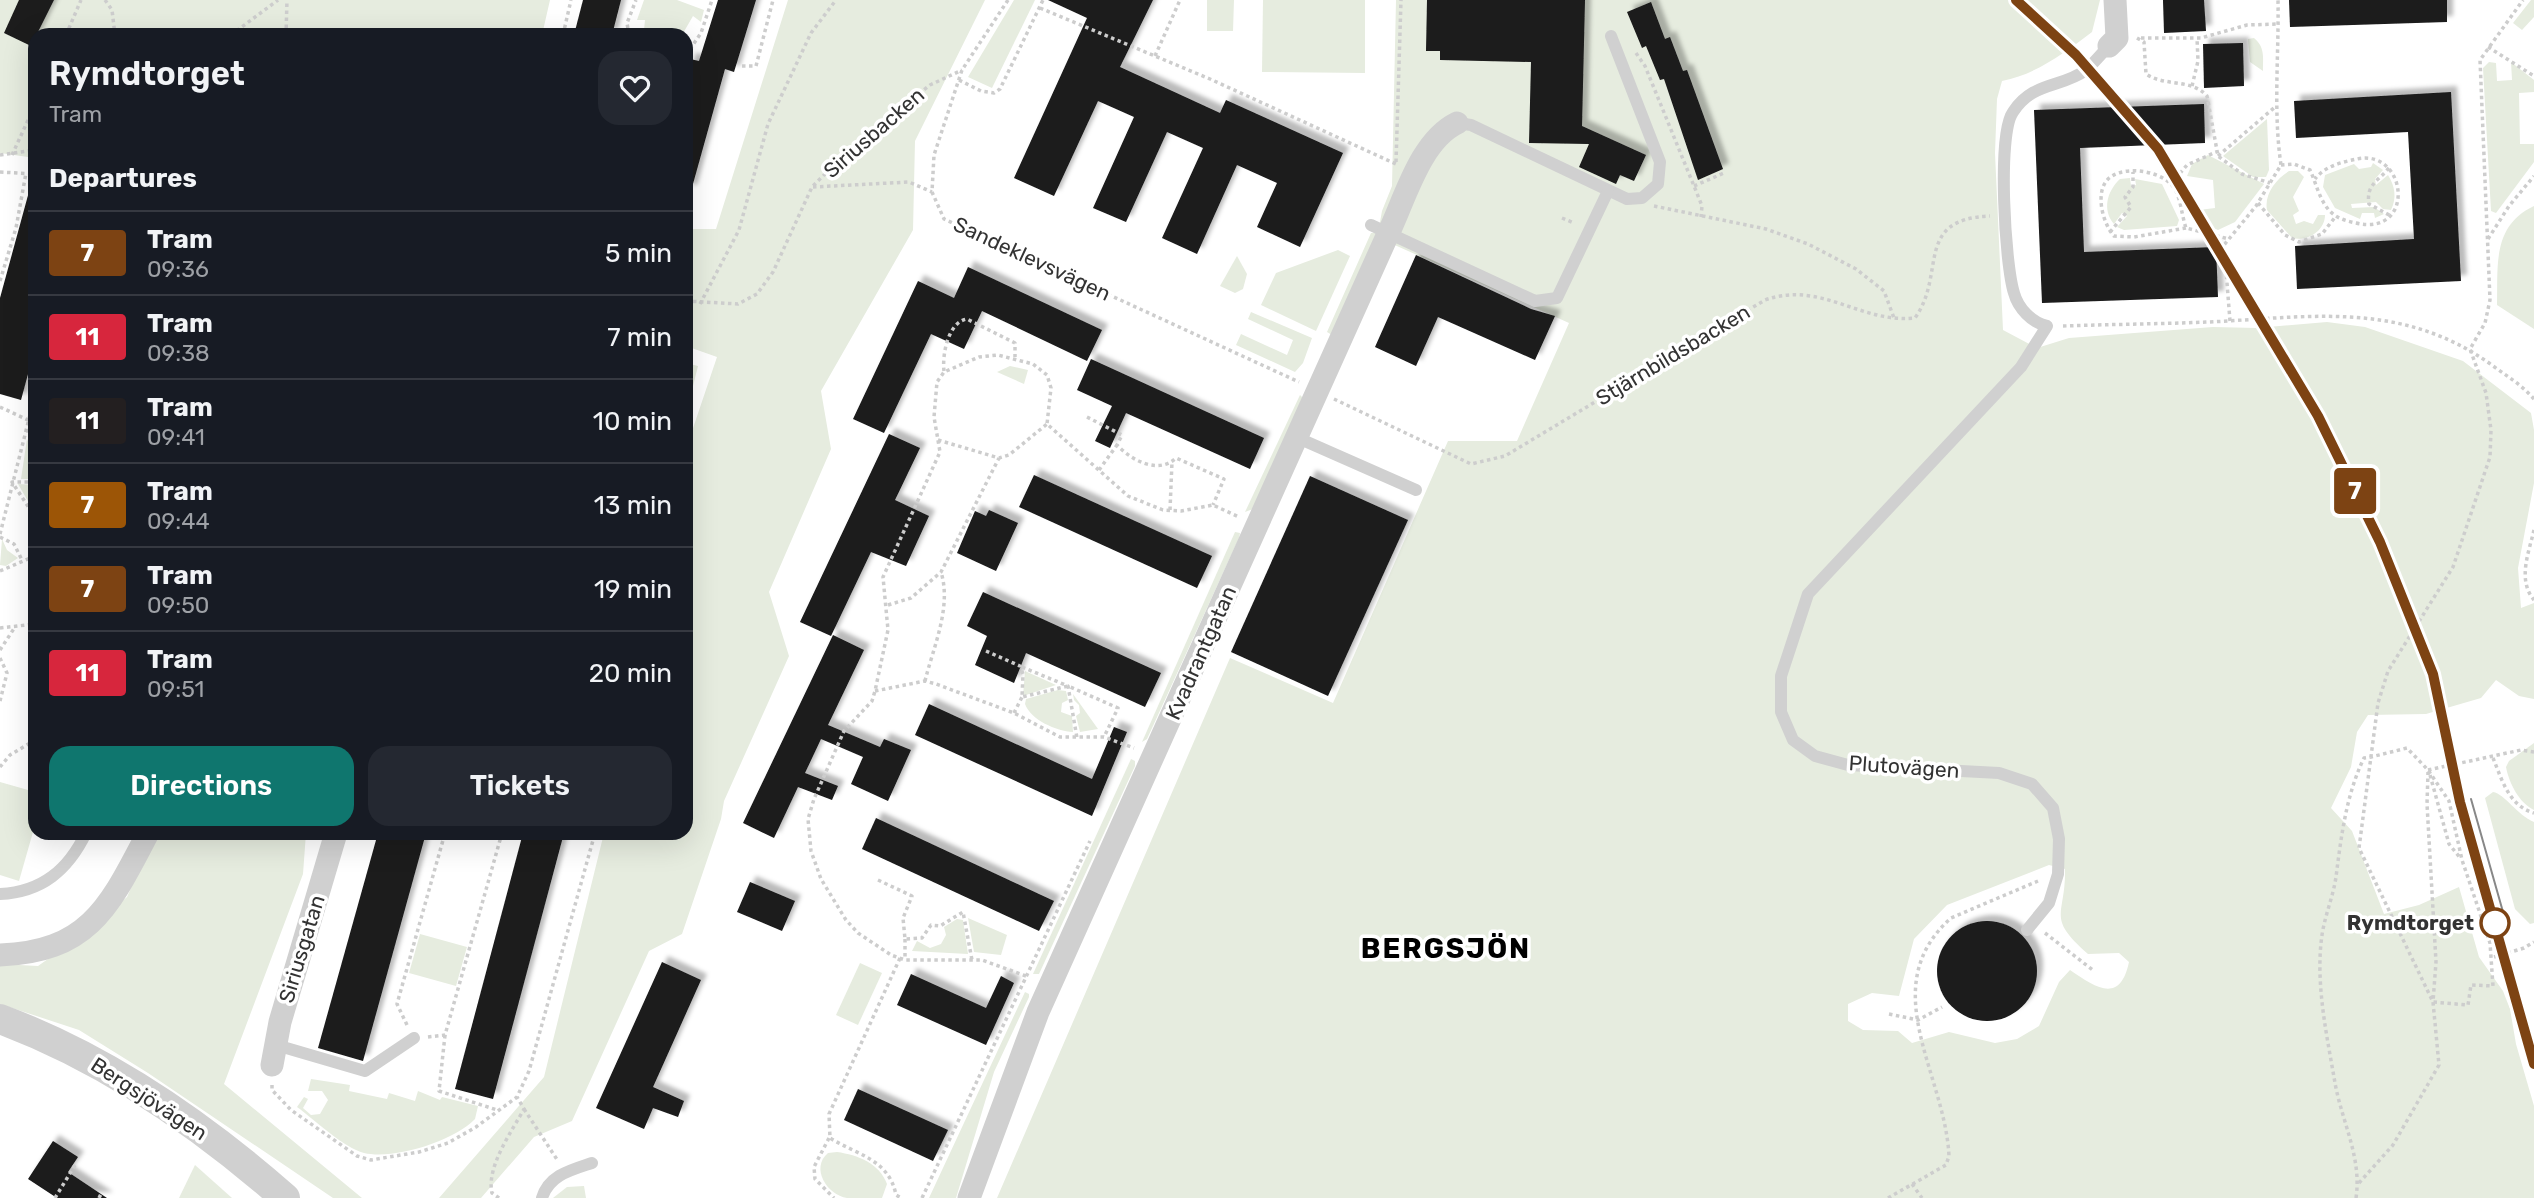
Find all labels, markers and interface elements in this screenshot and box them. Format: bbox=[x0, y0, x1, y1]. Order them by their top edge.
button: heart bbox=[598, 51, 672, 125]
text: Rymdtorget bbox=[49, 54, 245, 93]
street label: Siriusbacken bbox=[818, 82, 929, 183]
text: Tram bbox=[49, 100, 102, 128]
text: Departures bbox=[49, 163, 197, 194]
street label: Sandeklevsvägen bbox=[950, 211, 1115, 306]
text: Tram bbox=[147, 224, 213, 255]
text: 5 min bbox=[605, 238, 672, 269]
text: 7 bbox=[81, 239, 94, 267]
text: 09:36 bbox=[147, 255, 209, 283]
street label: Stjärnbildsbacken bbox=[1591, 299, 1754, 410]
text: Tram bbox=[147, 308, 213, 339]
text: 7 min bbox=[607, 322, 672, 353]
text: 11 bbox=[76, 323, 99, 351]
text: 09:38 bbox=[147, 339, 210, 367]
text: Tram bbox=[147, 392, 213, 423]
text: 10 min bbox=[593, 406, 672, 437]
text: 11 bbox=[76, 407, 99, 435]
text: 09:41 bbox=[147, 423, 205, 451]
line badge: 7 bbox=[2332, 468, 2378, 514]
text: Tram bbox=[147, 476, 213, 507]
text: 7 bbox=[2348, 477, 2362, 505]
text: 13 min bbox=[594, 490, 672, 521]
text: 7 bbox=[81, 491, 94, 519]
text: 09:44 bbox=[147, 507, 210, 535]
text: Tram bbox=[147, 560, 213, 591]
text: 19 min bbox=[594, 574, 672, 605]
text: 7 bbox=[81, 575, 94, 603]
street label: Kvadrantgatan bbox=[1160, 582, 1241, 723]
text: 09:50 bbox=[147, 591, 209, 619]
text: Tram bbox=[147, 644, 213, 675]
text: 20 min bbox=[589, 658, 672, 689]
text: 11 bbox=[76, 659, 99, 687]
text: 09:51 bbox=[147, 675, 204, 703]
button: Directions bbox=[49, 746, 354, 826]
button: Tickets bbox=[368, 746, 672, 826]
street label: Plutovägen bbox=[1848, 750, 1960, 783]
street label: Siriusgatan bbox=[273, 892, 330, 1006]
marker: Rymdtorget bbox=[2480, 908, 2510, 938]
place label: Rymdtorget bbox=[2347, 910, 2474, 935]
district label: BERGSJÖN bbox=[1361, 932, 1531, 965]
street label: Bergsjövägen bbox=[86, 1052, 212, 1145]

